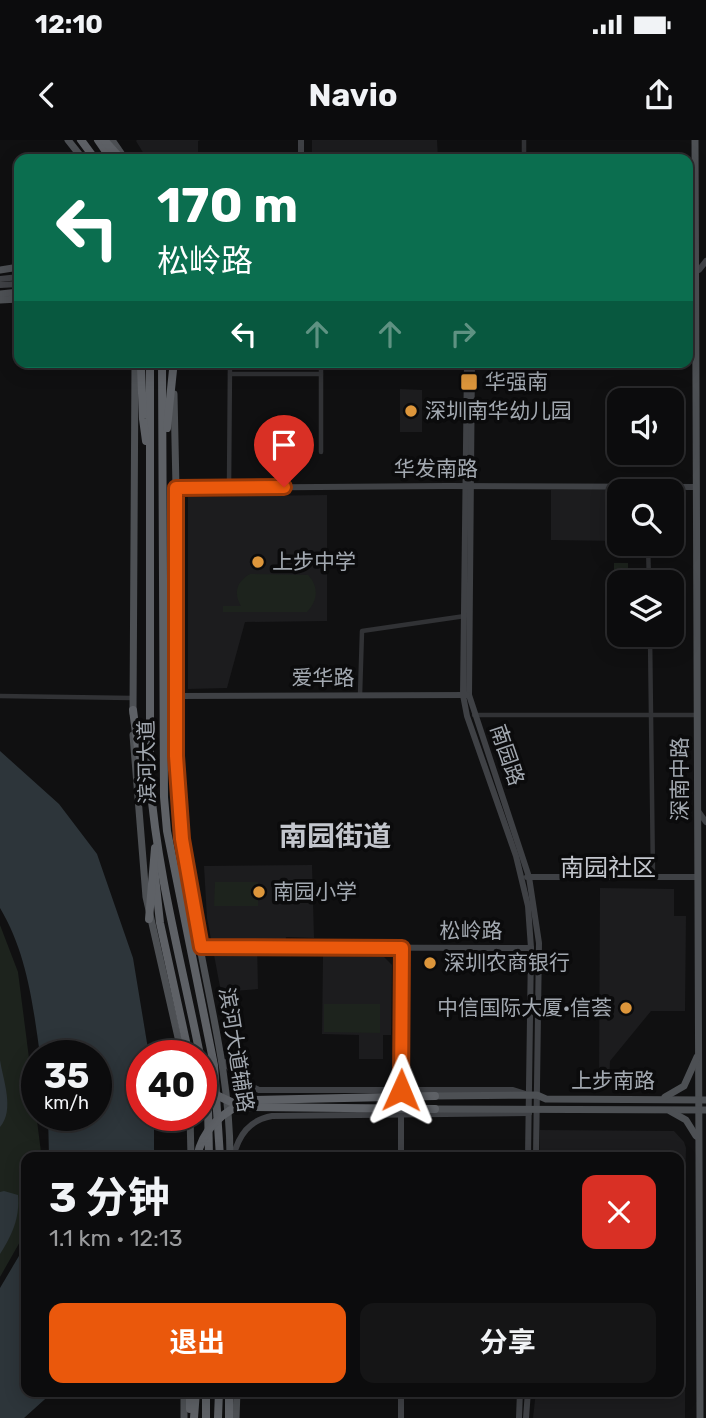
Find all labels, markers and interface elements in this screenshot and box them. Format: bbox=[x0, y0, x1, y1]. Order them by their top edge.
text: 12:10 bbox=[35, 9, 103, 40]
icon: back bbox=[28, 76, 66, 114]
text: Navio bbox=[308, 76, 398, 114]
icon: share bbox=[640, 76, 678, 114]
text: 170 m bbox=[157, 176, 298, 234]
icon: left bbox=[42, 182, 133, 273]
text: 松岭路 bbox=[157, 242, 253, 280]
icon: left bbox=[225, 315, 263, 353]
icon: ahead bbox=[298, 315, 336, 353]
icon: ahead bbox=[371, 315, 409, 353]
icon: right bbox=[444, 315, 482, 353]
place label: 华强南 bbox=[485, 369, 548, 394]
marker: 华强南 bbox=[459, 372, 479, 392]
map controls bbox=[607, 388, 684, 647]
button: sound bbox=[607, 388, 684, 465]
place label: 深圳南华幼儿园 bbox=[425, 398, 572, 423]
marker: 深圳南华幼儿园 bbox=[403, 403, 419, 419]
pin bbox=[254, 415, 314, 487]
icon: arrive bbox=[265, 426, 303, 464]
street label: 华发南路 bbox=[394, 456, 478, 481]
button: search bbox=[607, 479, 684, 556]
place label: 上步中学 bbox=[272, 549, 356, 574]
marker: 上步中学 bbox=[250, 554, 266, 570]
button: layers bbox=[607, 570, 684, 647]
street label: 爱华路 bbox=[292, 665, 355, 690]
street label: 滨河大道 bbox=[133, 720, 160, 804]
street label: 南园路 bbox=[485, 721, 530, 789]
street label: 深南中路 bbox=[667, 737, 692, 821]
district label: 南园街道 bbox=[279, 820, 391, 853]
district label: 南园社区 bbox=[560, 854, 656, 882]
place label: 南园小学 bbox=[273, 879, 357, 904]
marker: 南园小学 bbox=[251, 884, 267, 900]
street label: 松岭路 bbox=[440, 918, 503, 943]
place label: 深圳农商银行 bbox=[444, 950, 570, 975]
marker: 深圳农商银行 bbox=[422, 955, 438, 971]
street label: 滨河大道辅路 bbox=[214, 986, 259, 1114]
place label: 中信国际大厦·信荟 bbox=[437, 995, 612, 1020]
marker: 中信国际大厦·信荟 bbox=[618, 1000, 634, 1016]
speed limit sign: 40 bbox=[126, 1040, 217, 1131]
position arrow bbox=[364, 1053, 438, 1127]
text: 35 bbox=[44, 1055, 89, 1097]
street label: 上步南路 bbox=[571, 1068, 655, 1093]
text: km/h bbox=[44, 1092, 89, 1114]
text: 3 分钟 bbox=[49, 1173, 170, 1223]
button: close bbox=[582, 1175, 656, 1249]
text: 1.1 km · 12:13 bbox=[49, 1224, 183, 1252]
button: 退出 bbox=[49, 1303, 346, 1383]
button: 分享 bbox=[360, 1303, 656, 1383]

